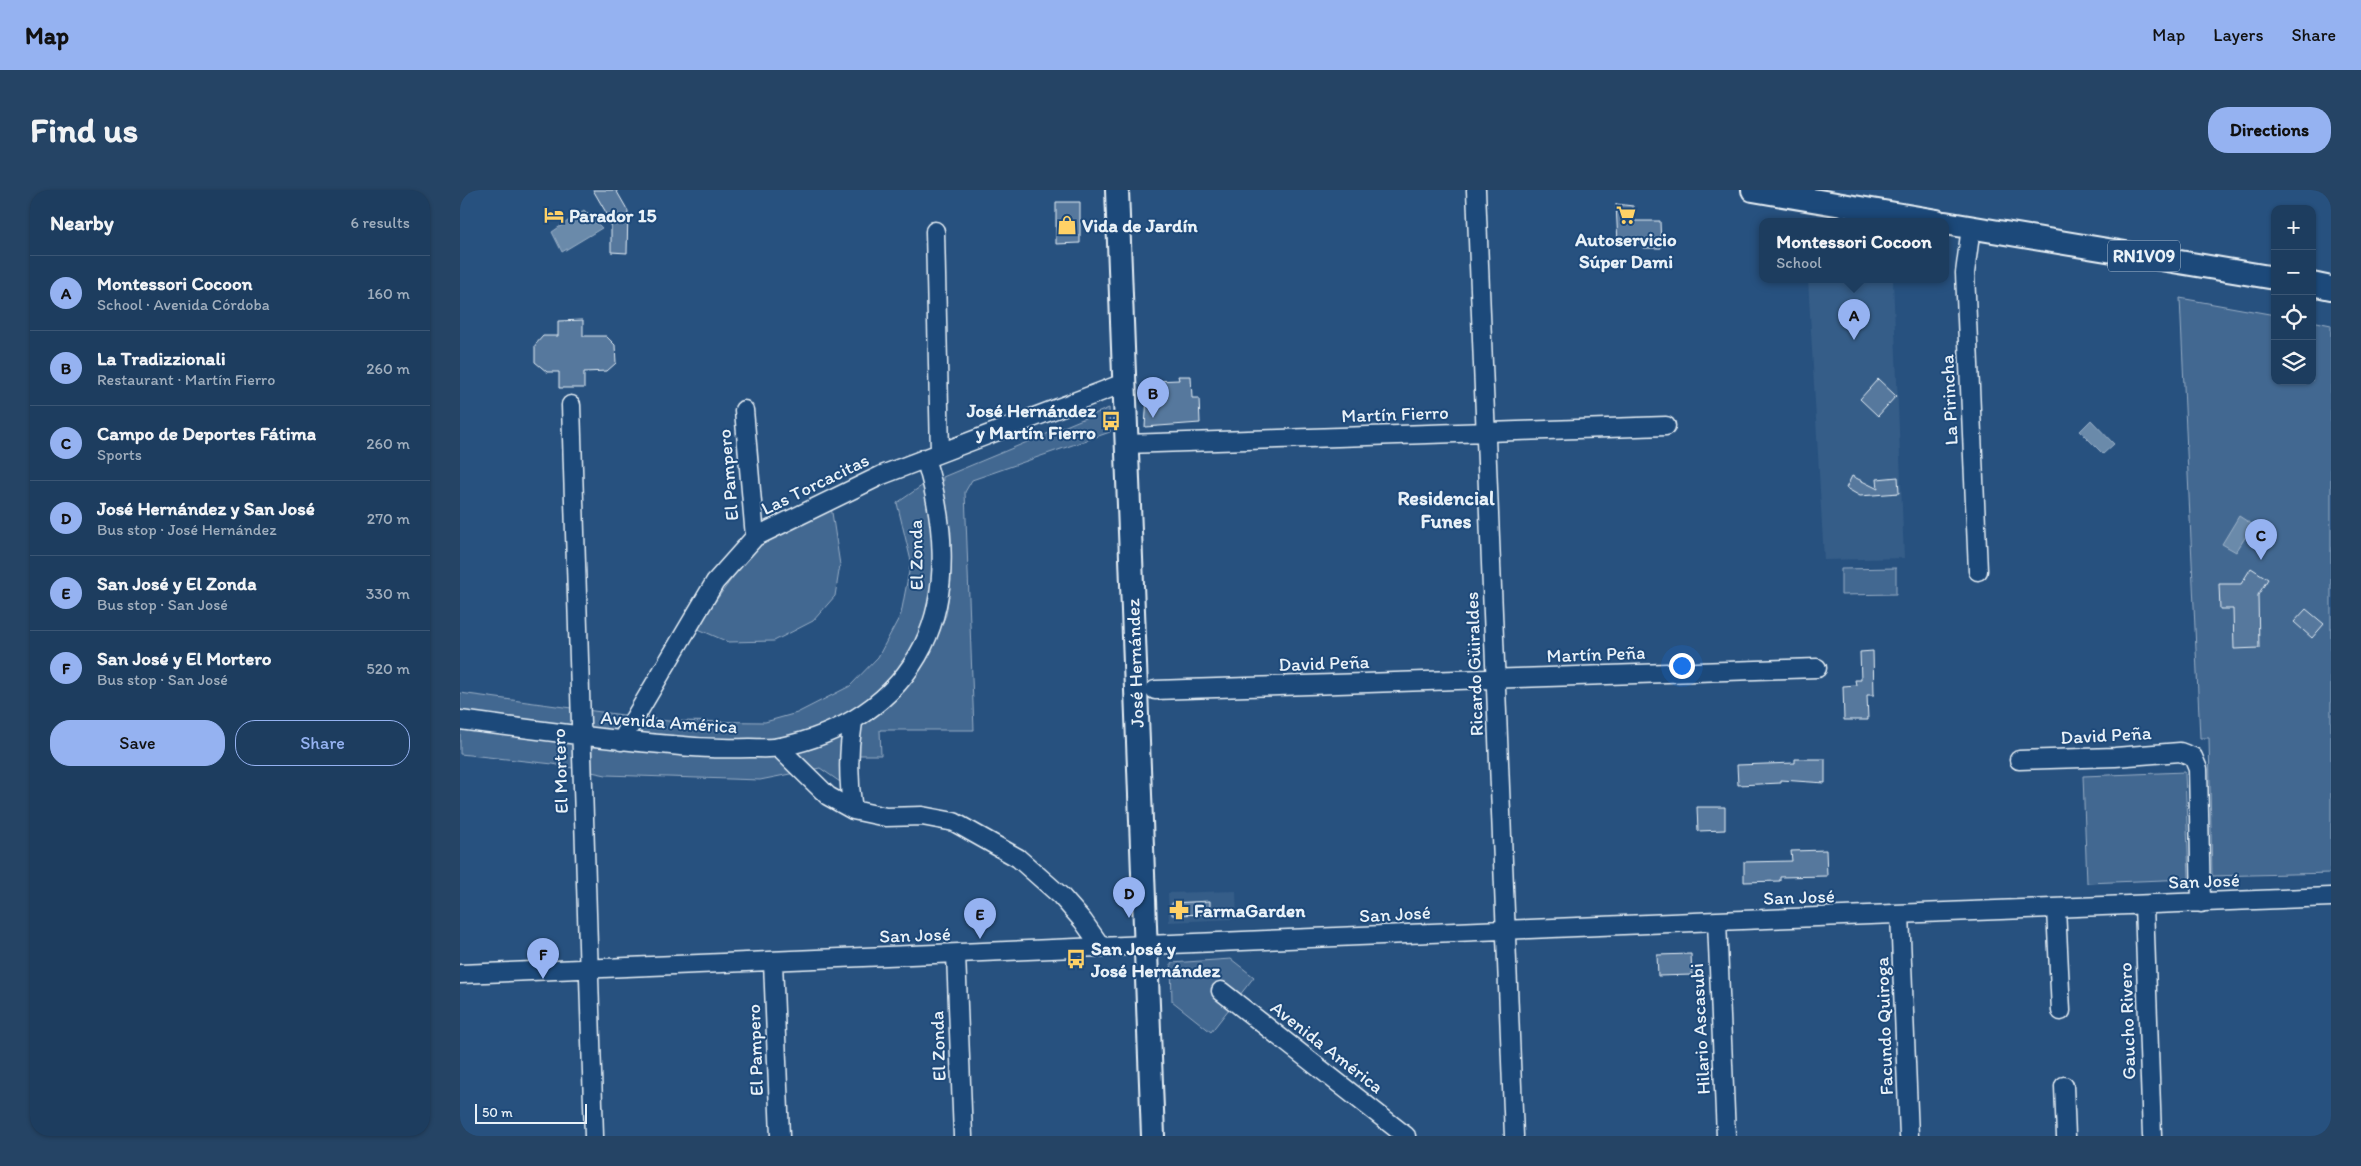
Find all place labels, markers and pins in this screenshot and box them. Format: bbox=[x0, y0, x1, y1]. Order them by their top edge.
hotel icon: Parador 15 bbox=[543, 204, 565, 226]
place label: Parador 15 bbox=[569, 204, 656, 227]
supermarket icon: Autoservicio Súper Dami bbox=[1615, 204, 1637, 226]
shop icon: Vida de Jardín bbox=[1056, 214, 1078, 236]
place label: Vida de Jardín bbox=[1082, 214, 1198, 237]
place label: Autoservicio Súper Dami bbox=[1574, 228, 1677, 273]
pin: A bbox=[1838, 299, 1870, 340]
pin: B bbox=[1137, 377, 1169, 418]
place label: José Hernández y Martín Fierro bbox=[966, 399, 1096, 444]
bus stop icon: José Hernández y Martín Fierro bbox=[1100, 410, 1122, 432]
pin: C bbox=[2245, 519, 2277, 560]
pin: D bbox=[1113, 877, 1145, 918]
pin: E bbox=[964, 898, 996, 939]
pharmacy icon: FarmaGarden bbox=[1168, 899, 1190, 921]
place label: FarmaGarden bbox=[1194, 899, 1306, 922]
place label: San José y José Hernández bbox=[1090, 937, 1220, 982]
pin: F bbox=[527, 938, 559, 979]
bus stop icon: San José y José Hernández bbox=[1065, 948, 1087, 970]

